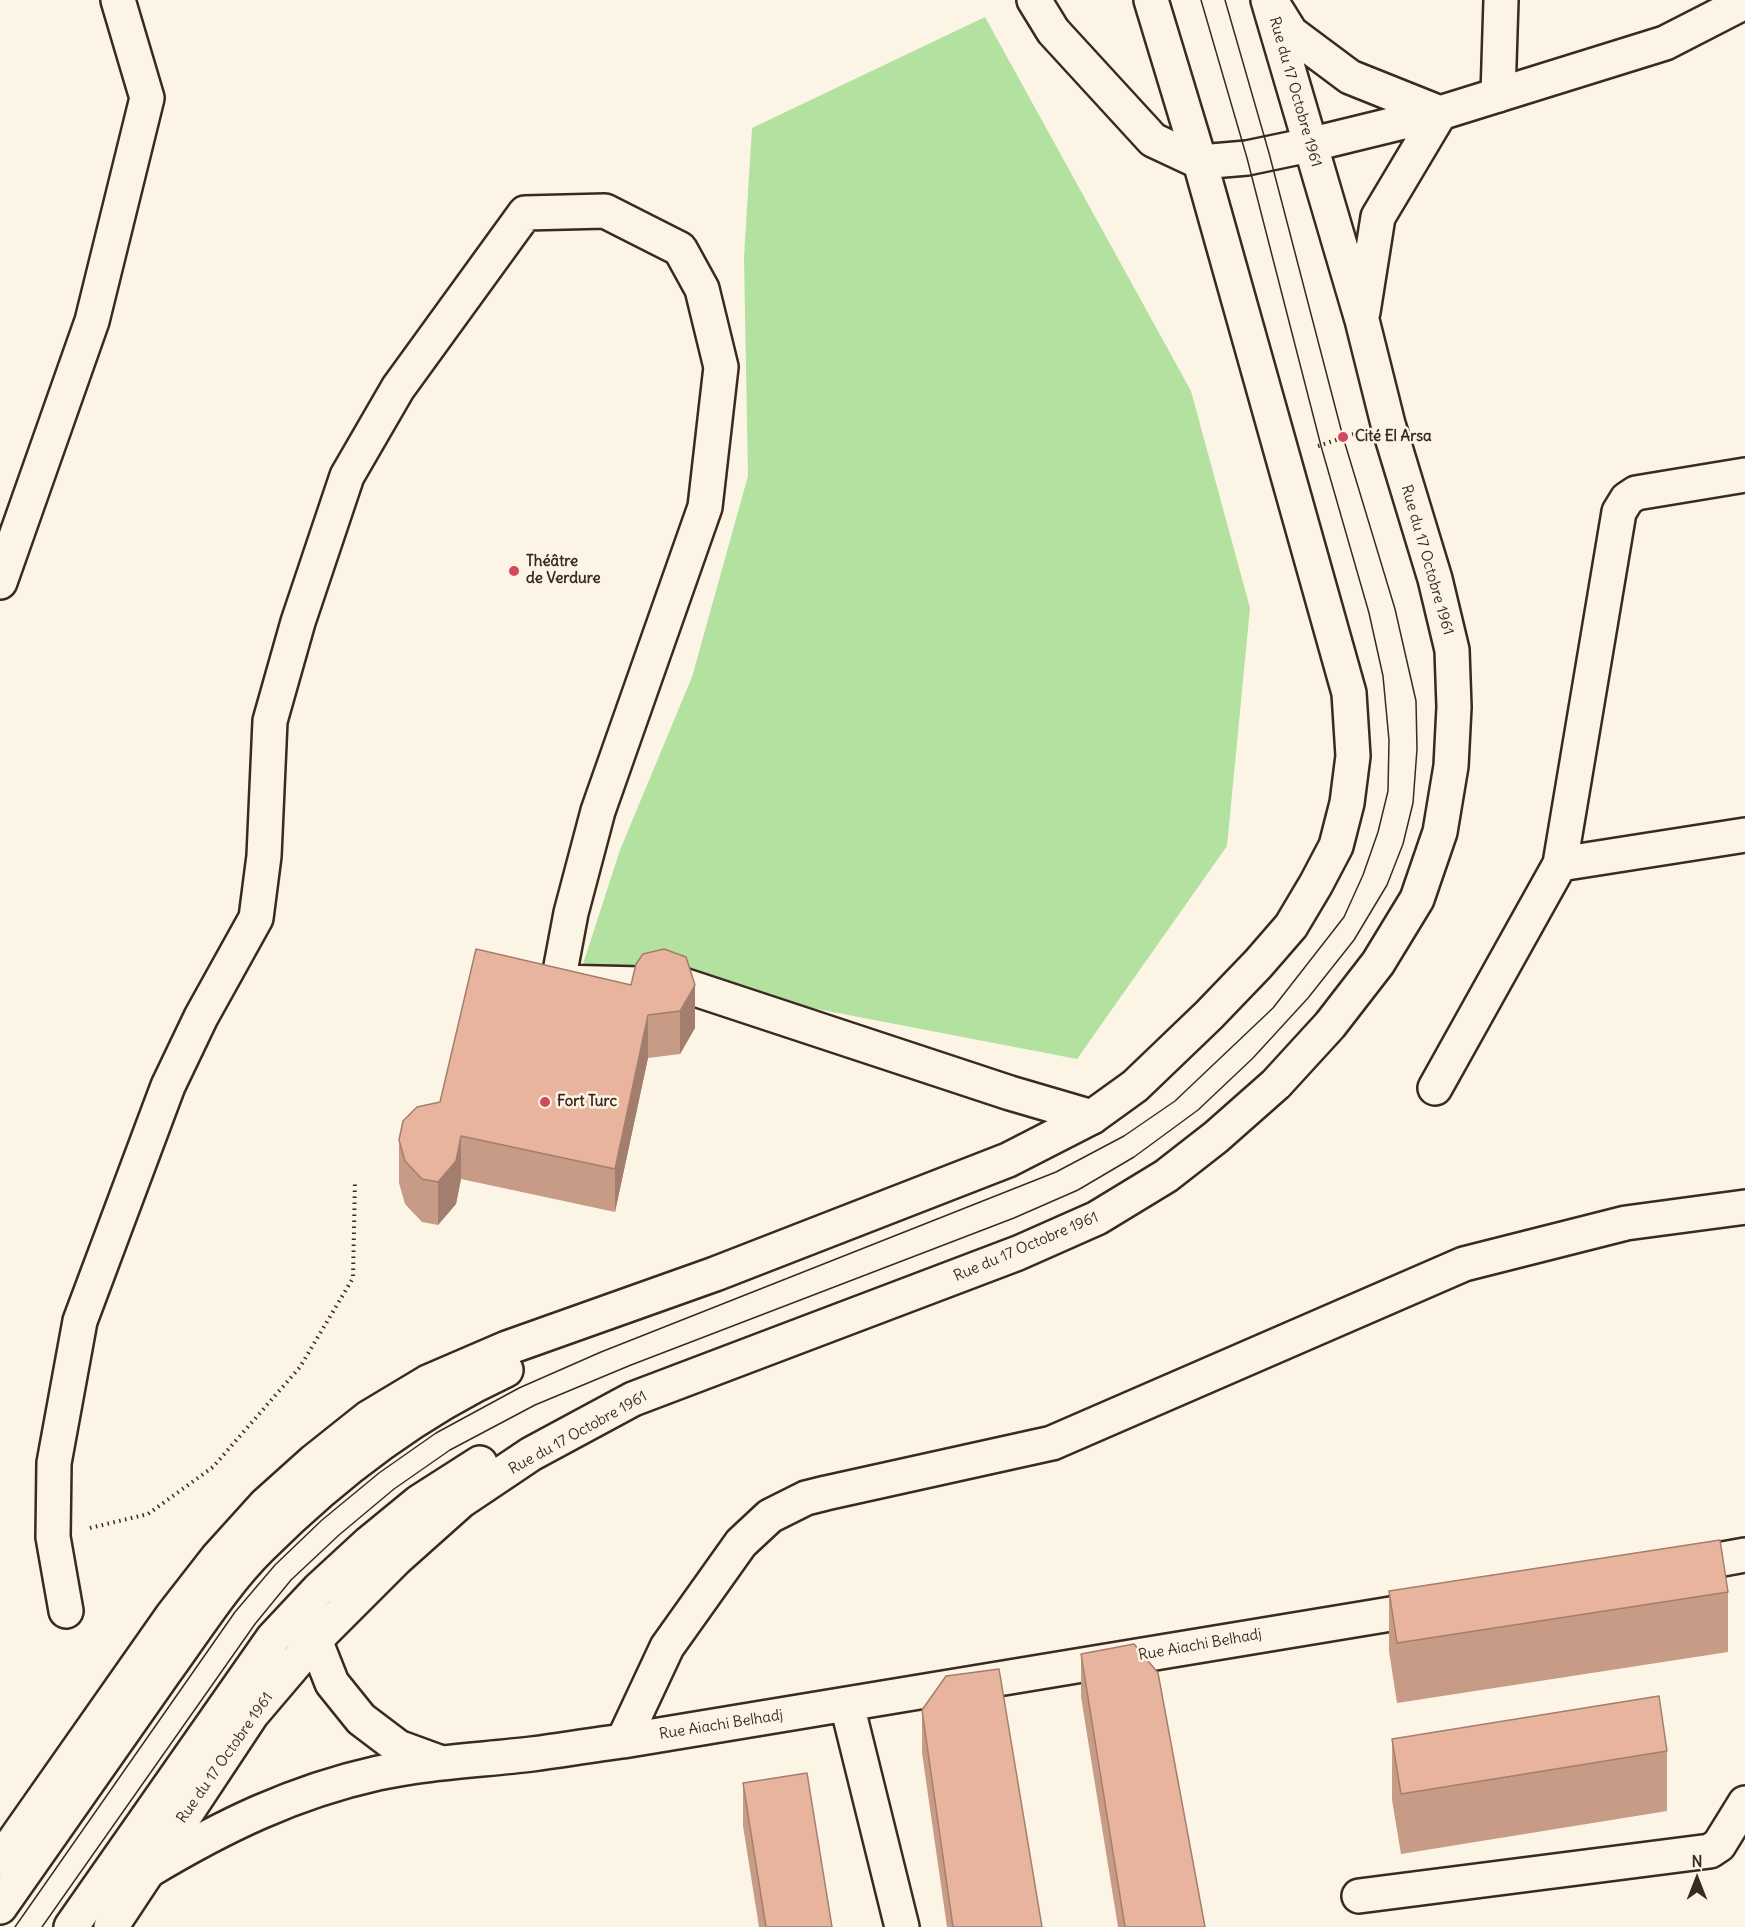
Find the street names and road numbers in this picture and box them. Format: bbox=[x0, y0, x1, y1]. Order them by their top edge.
street label: Rue du 17 Octobre 1961 bbox=[1265, 15, 1325, 169]
street label: Rue du 17 Octobre 1961 bbox=[1397, 483, 1457, 637]
street label: Rue du 17 Octobre 1961 bbox=[951, 1208, 1101, 1286]
street label: Rue du 17 Octobre 1961 bbox=[506, 1387, 650, 1479]
street label: Rue Aiachi Belhadj bbox=[1137, 1625, 1263, 1665]
street label: Rue du 17 Octobre 1961 bbox=[173, 1689, 277, 1827]
street label: Rue Aiachi Belhadj bbox=[658, 1706, 784, 1744]

